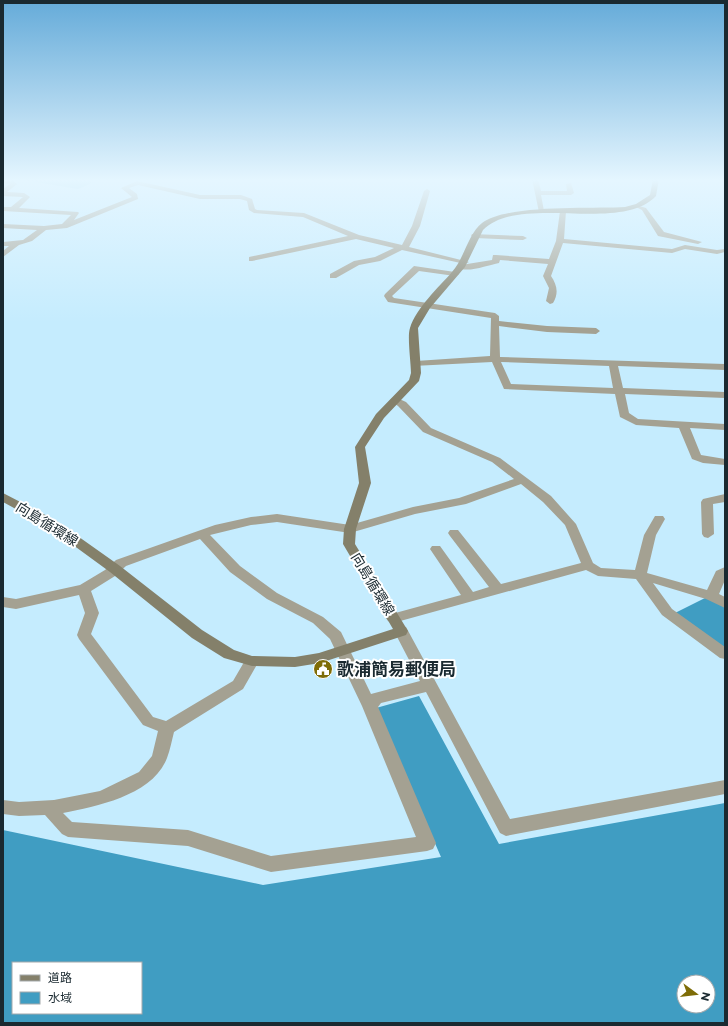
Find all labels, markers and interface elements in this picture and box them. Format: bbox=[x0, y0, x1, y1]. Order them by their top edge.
street label: 向島循環線 bbox=[13, 498, 81, 550]
street label: 向島循環線 bbox=[347, 549, 399, 619]
public building icon: 歌浦簡易郵便局 bbox=[312, 658, 334, 680]
place label: 歌浦簡易郵便局 bbox=[337, 659, 456, 679]
legend bbox=[12, 962, 142, 1014]
text: 道路 bbox=[48, 970, 72, 985]
north arrow bbox=[676, 974, 716, 1014]
text: 水域 bbox=[48, 990, 72, 1005]
text: N bbox=[698, 990, 714, 1003]

